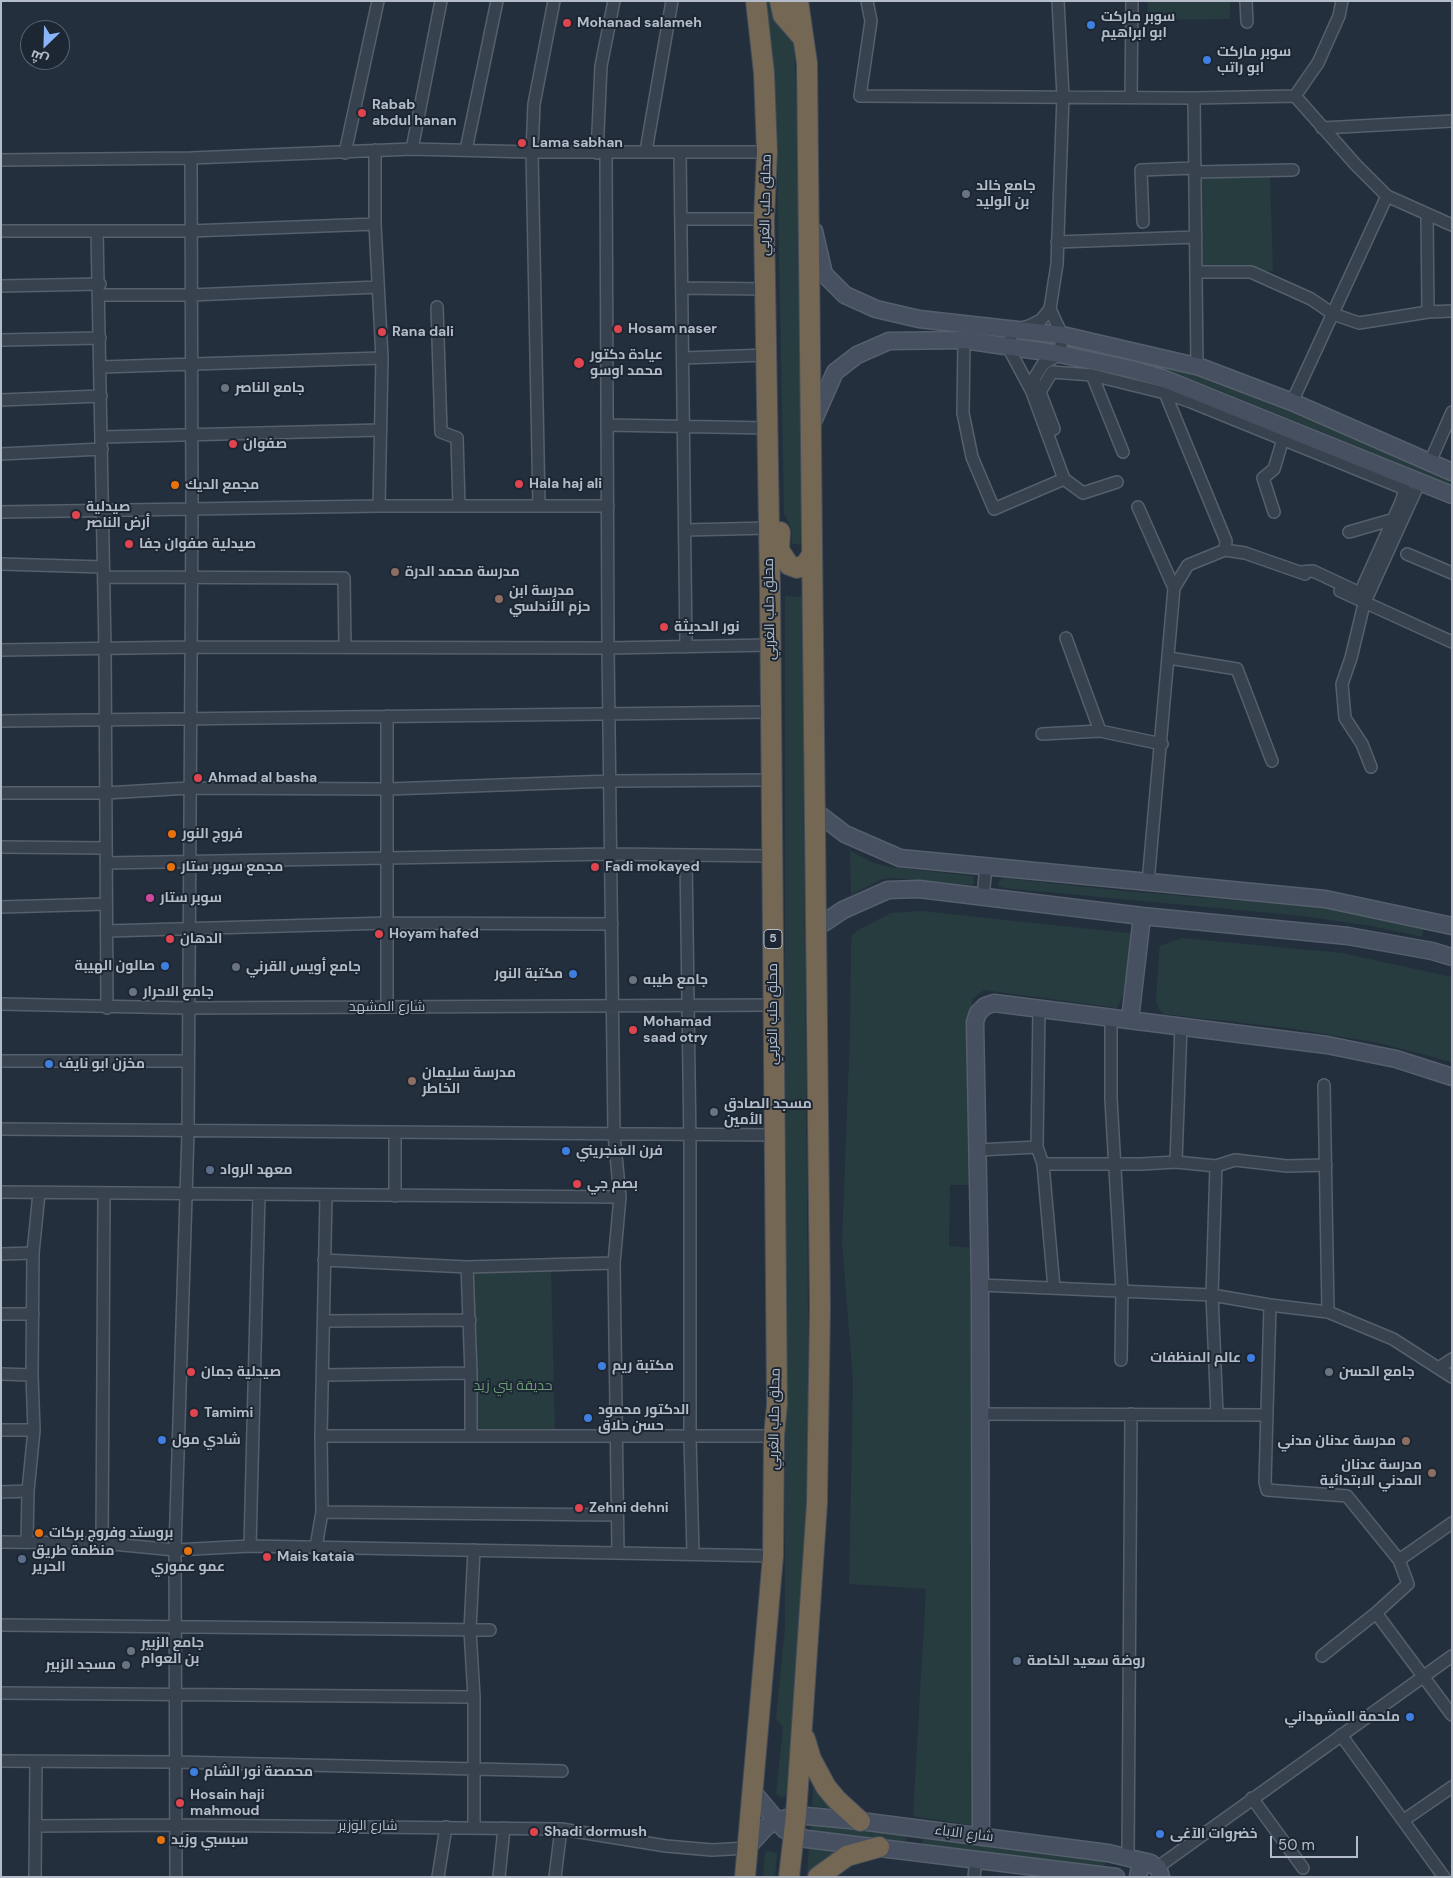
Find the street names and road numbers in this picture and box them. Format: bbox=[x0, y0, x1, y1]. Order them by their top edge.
street label: محلق حلب الغربي bbox=[757, 154, 775, 256]
street label: محلق حلب الغربي bbox=[761, 558, 779, 660]
road number: 5 bbox=[764, 930, 782, 949]
street label: محلق حلب الغربي bbox=[765, 963, 781, 1065]
street label: شارع المشهد bbox=[349, 999, 425, 1015]
street label: محلق حلب الغربي bbox=[766, 1368, 784, 1470]
street label: شارع الوزير bbox=[338, 1818, 398, 1834]
street label: شارع الاباء bbox=[934, 1822, 994, 1846]

